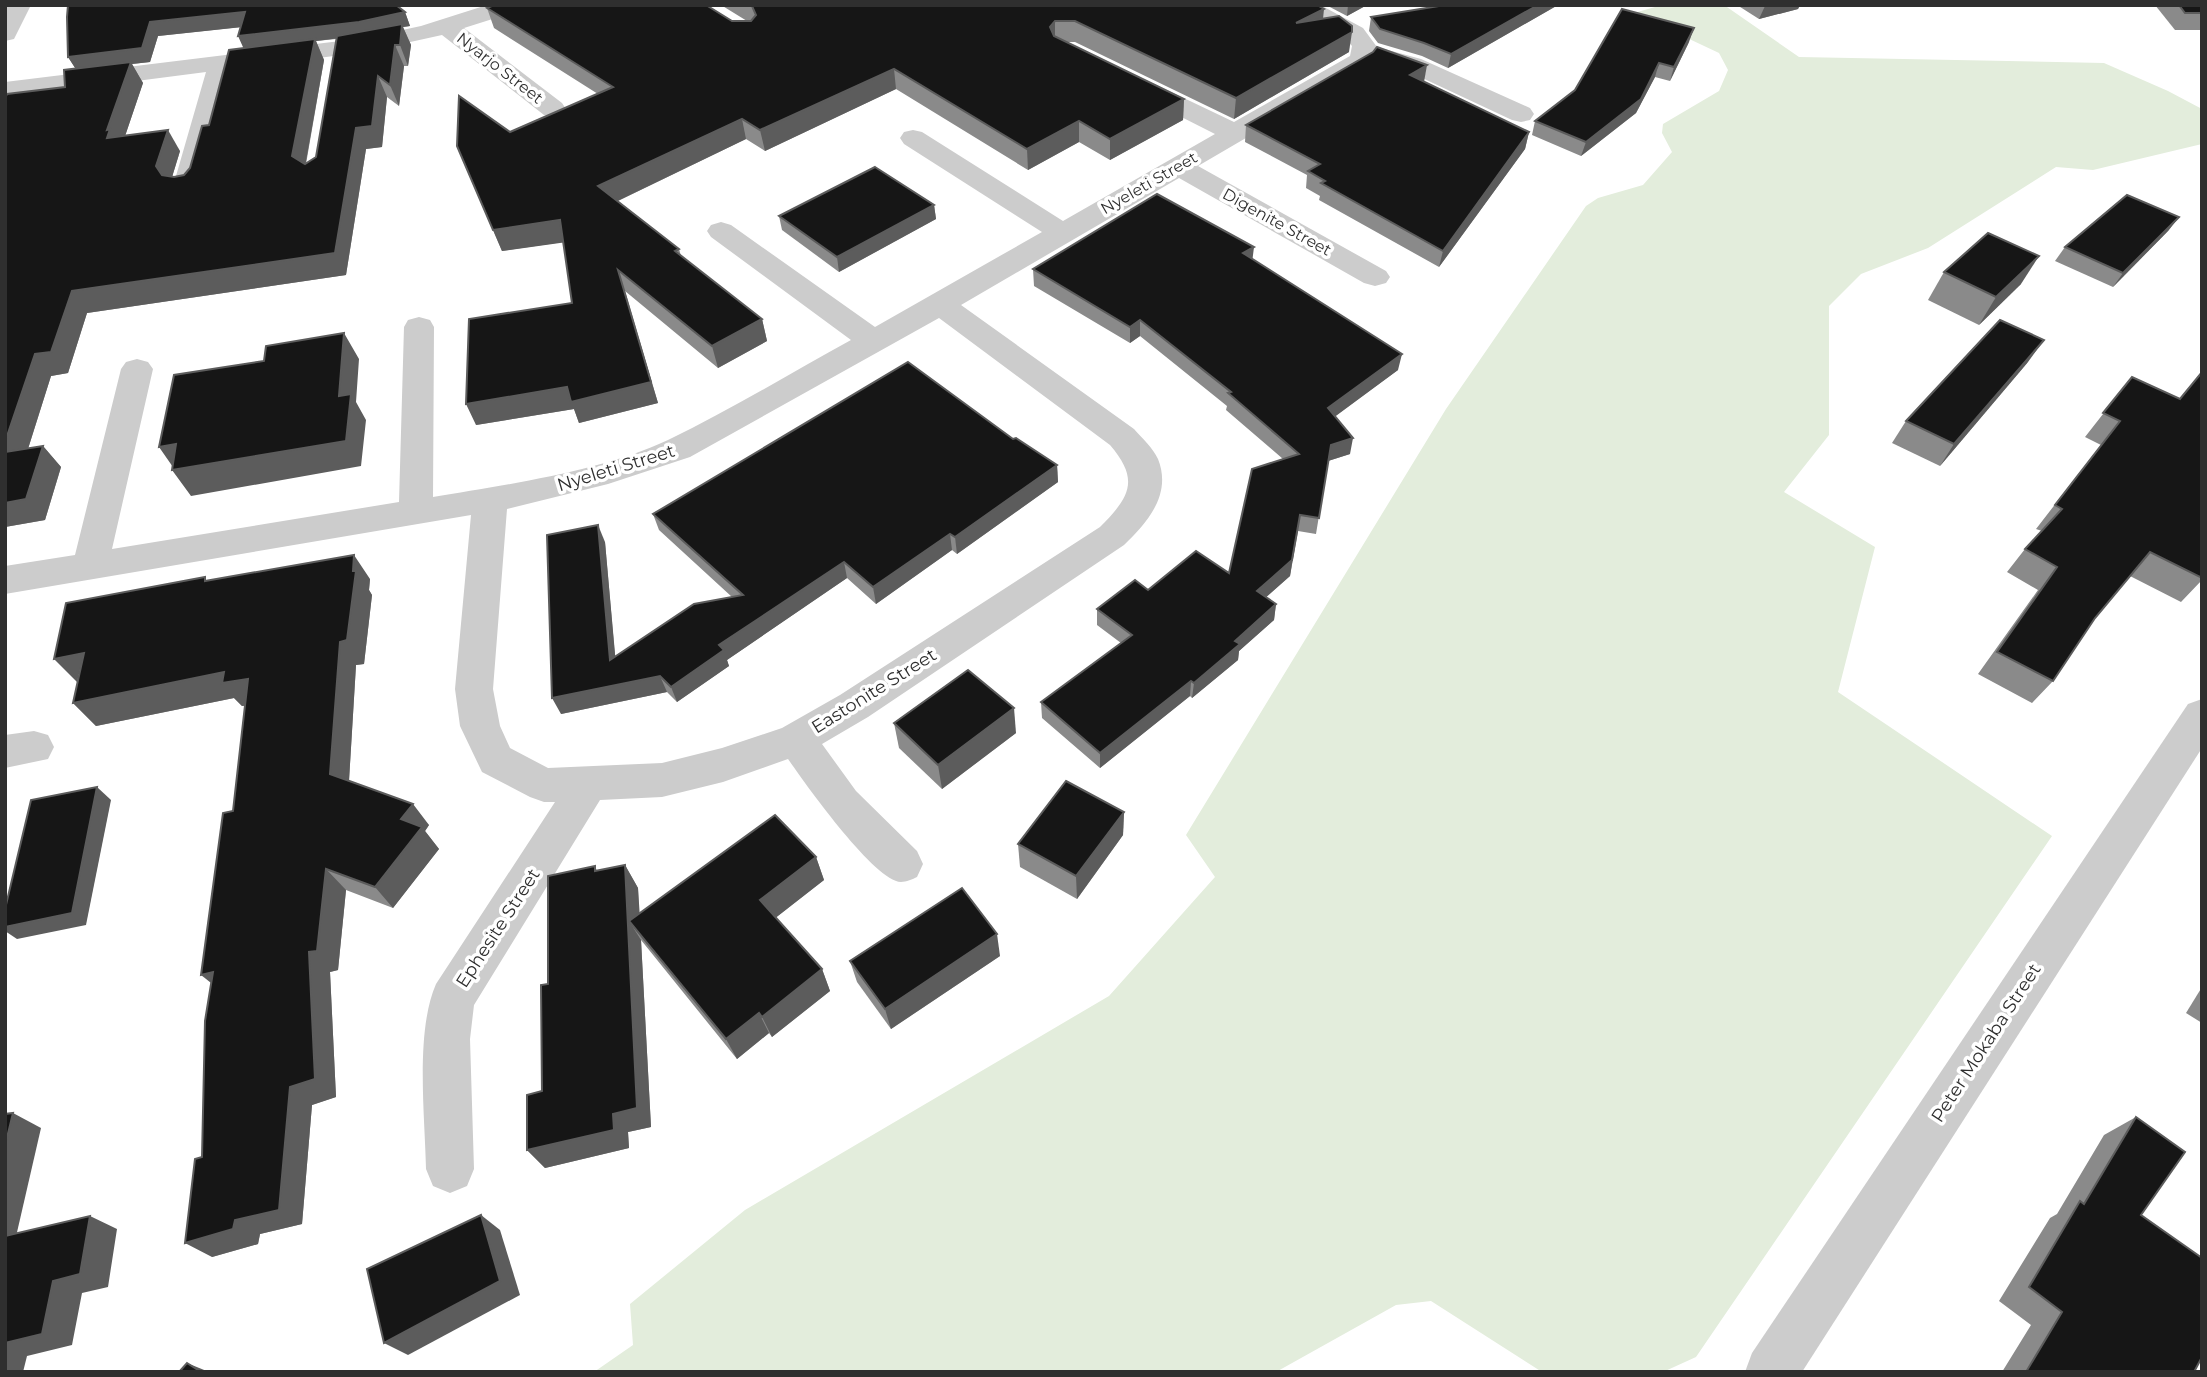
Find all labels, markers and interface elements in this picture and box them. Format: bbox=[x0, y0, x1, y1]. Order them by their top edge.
street label: Nyarjo Street bbox=[453, 28, 547, 108]
street label: Nyeleti Street bbox=[1097, 147, 1201, 218]
street label: Digenite Street bbox=[1219, 184, 1335, 260]
street label: Nyeleti Street bbox=[554, 440, 678, 496]
street label: Eastonite Street bbox=[807, 644, 941, 738]
street label: Ephesite Street bbox=[451, 864, 545, 992]
street label: Peter Mokaba Street bbox=[1926, 959, 2046, 1127]

